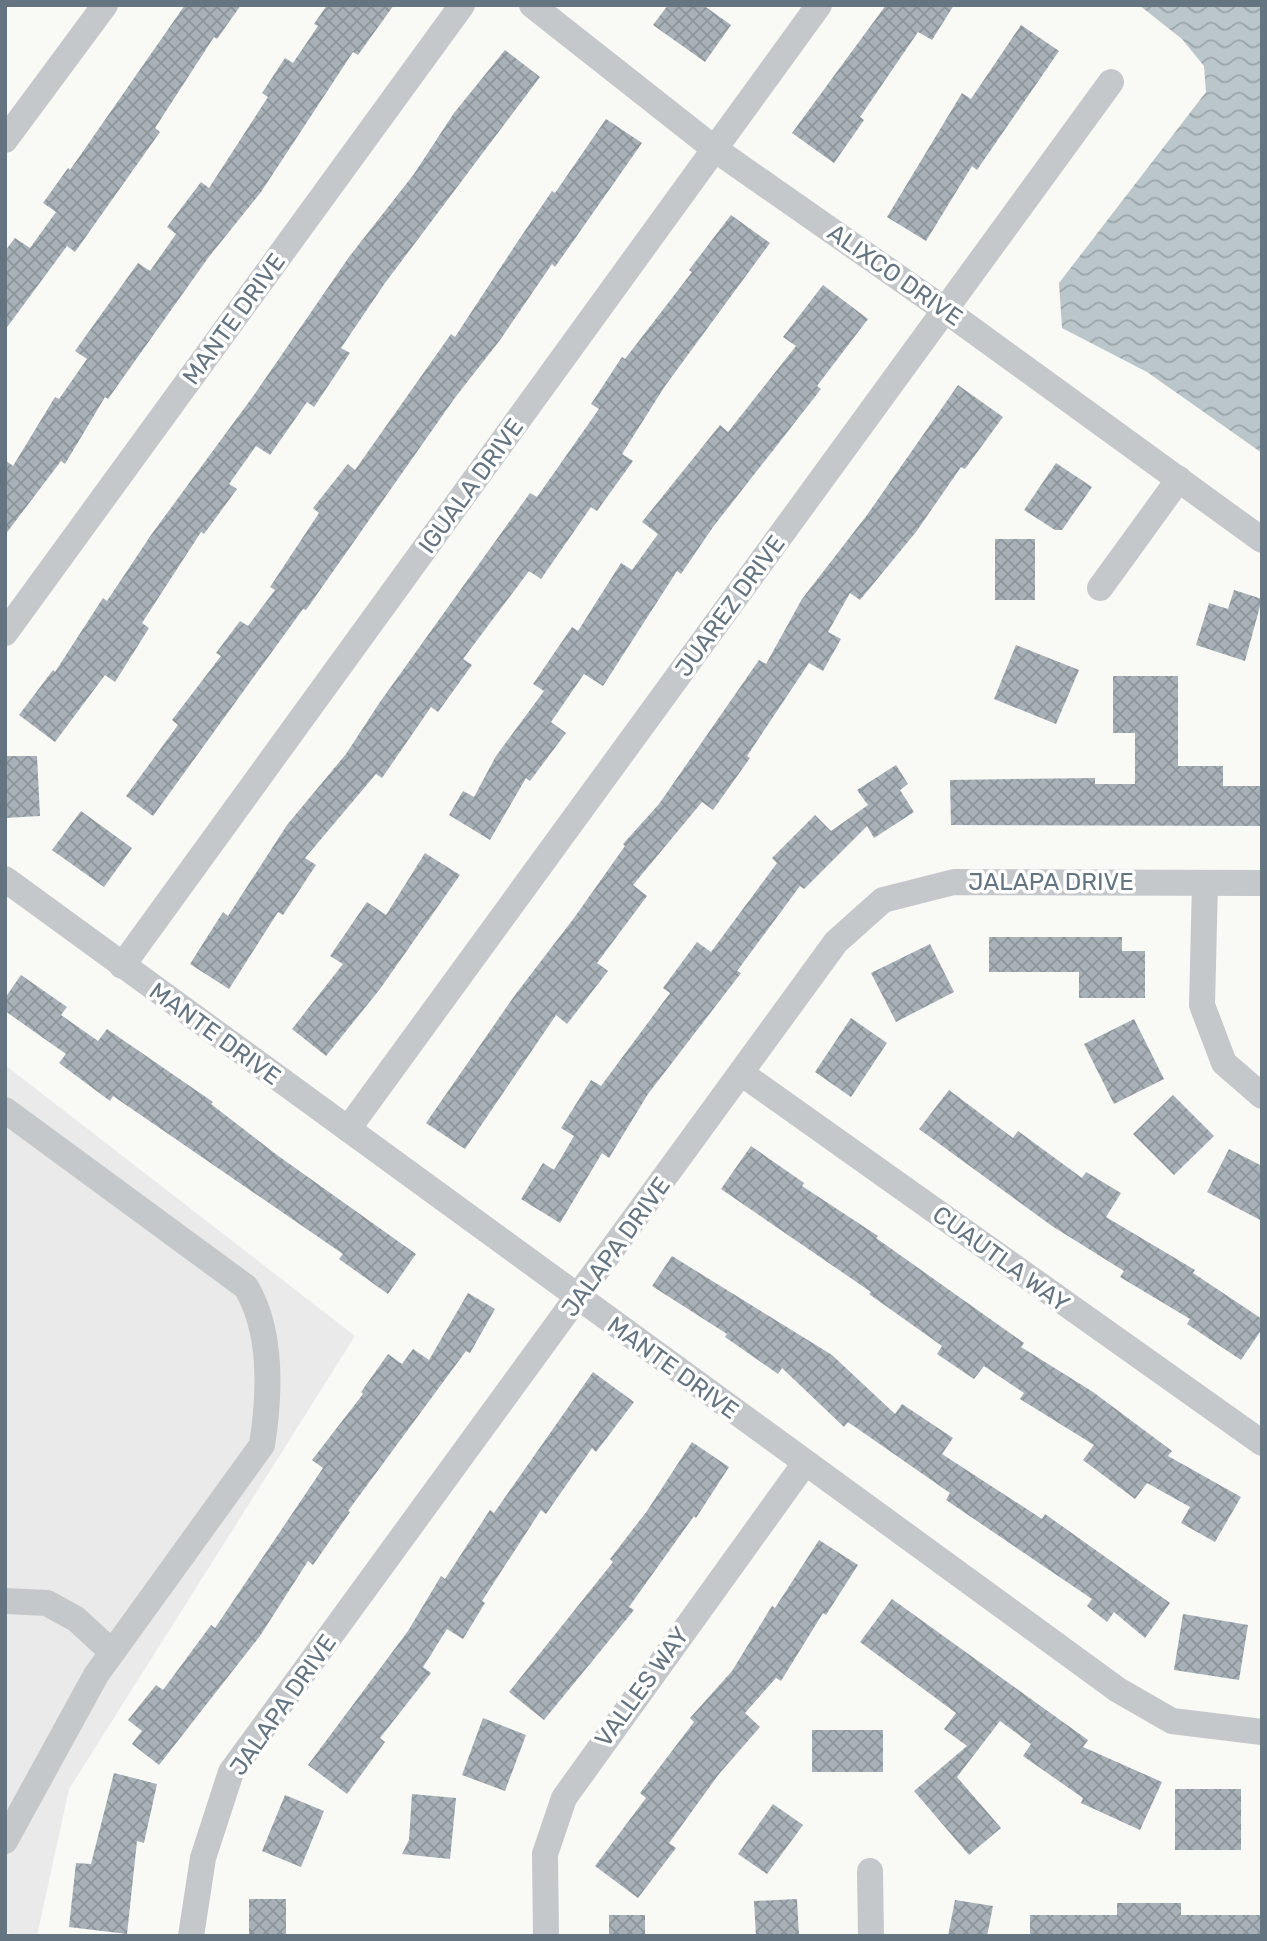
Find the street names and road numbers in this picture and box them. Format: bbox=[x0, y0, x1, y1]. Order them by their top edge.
street label: ALIXCO DRIVE bbox=[822, 218, 968, 332]
street label: MANTE DRIVE bbox=[177, 248, 291, 390]
street label: IGUALA DRIVE bbox=[413, 413, 529, 559]
street label: JUAREZ DRIVE bbox=[669, 530, 791, 682]
street label: JALAPA DRIVE bbox=[968, 868, 1134, 896]
street label: MANTE DRIVE bbox=[144, 977, 286, 1091]
street label: JALAPA DRIVE bbox=[556, 1172, 676, 1322]
street label: CUAUTLA WAY bbox=[927, 1200, 1075, 1318]
street label: MANTE DRIVE bbox=[602, 1311, 744, 1425]
street label: VALLES WAY bbox=[589, 1622, 695, 1752]
street label: JALAPA DRIVE bbox=[224, 1629, 342, 1781]

